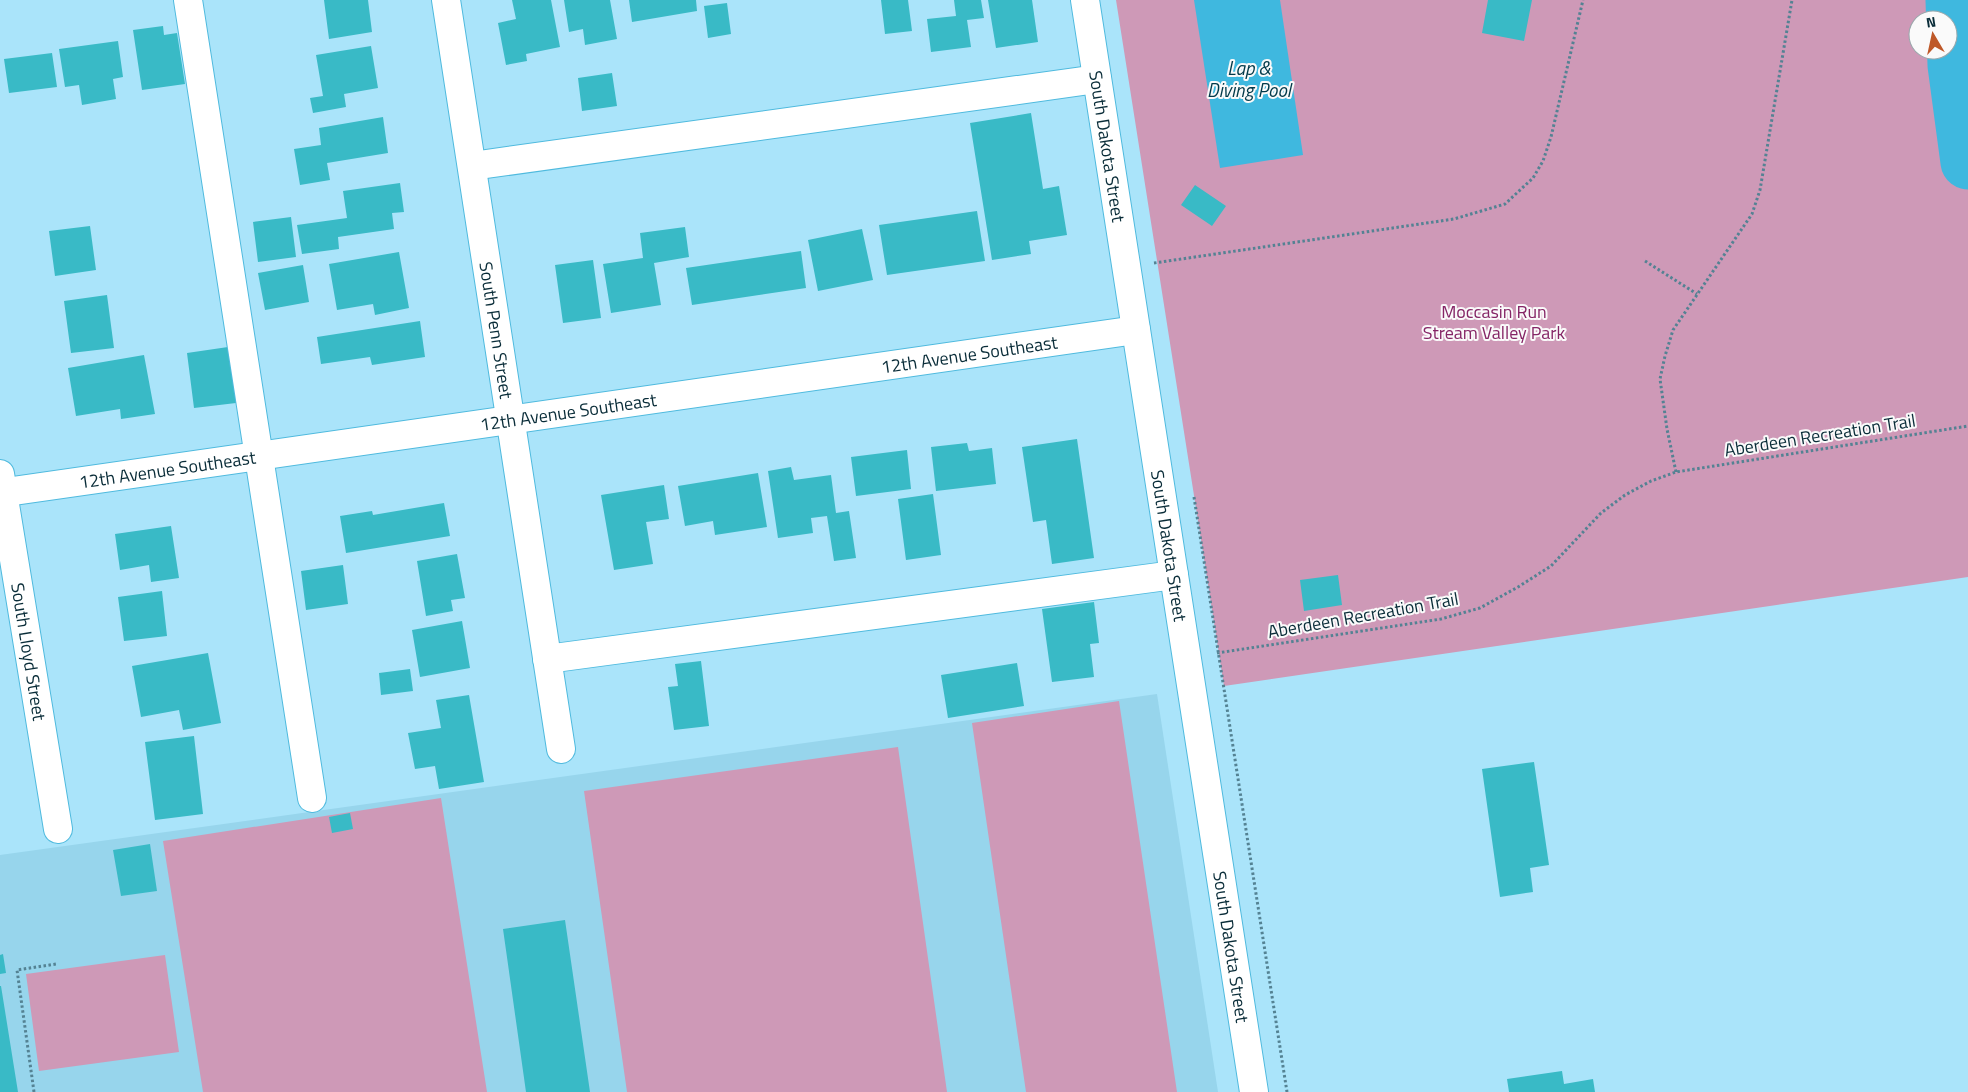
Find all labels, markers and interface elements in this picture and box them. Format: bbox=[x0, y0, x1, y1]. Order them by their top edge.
north arrow bbox=[1908, 10, 1958, 60]
text: N bbox=[1924, 11, 1937, 33]
water label: Lap & Diving Pool bbox=[1207, 53, 1293, 104]
street label: South Dakota Street bbox=[1083, 69, 1133, 225]
street label: South Penn Street bbox=[473, 260, 521, 401]
park label: Moccasin Run Stream Valley Park bbox=[1423, 298, 1566, 346]
street label: 12th Avenue Southeast bbox=[879, 328, 1060, 380]
street label: 12th Avenue Southeast bbox=[478, 385, 659, 437]
street label: Aberdeen Recreation Trail bbox=[1722, 407, 1918, 463]
street label: 12th Avenue Southeast bbox=[77, 443, 258, 495]
street label: South Dakota Street bbox=[1144, 468, 1195, 624]
street label: South Lloyd Street bbox=[4, 581, 54, 723]
street label: Aberdeen Recreation Trail bbox=[1265, 585, 1461, 645]
street label: South Dakota Street bbox=[1206, 869, 1257, 1025]

